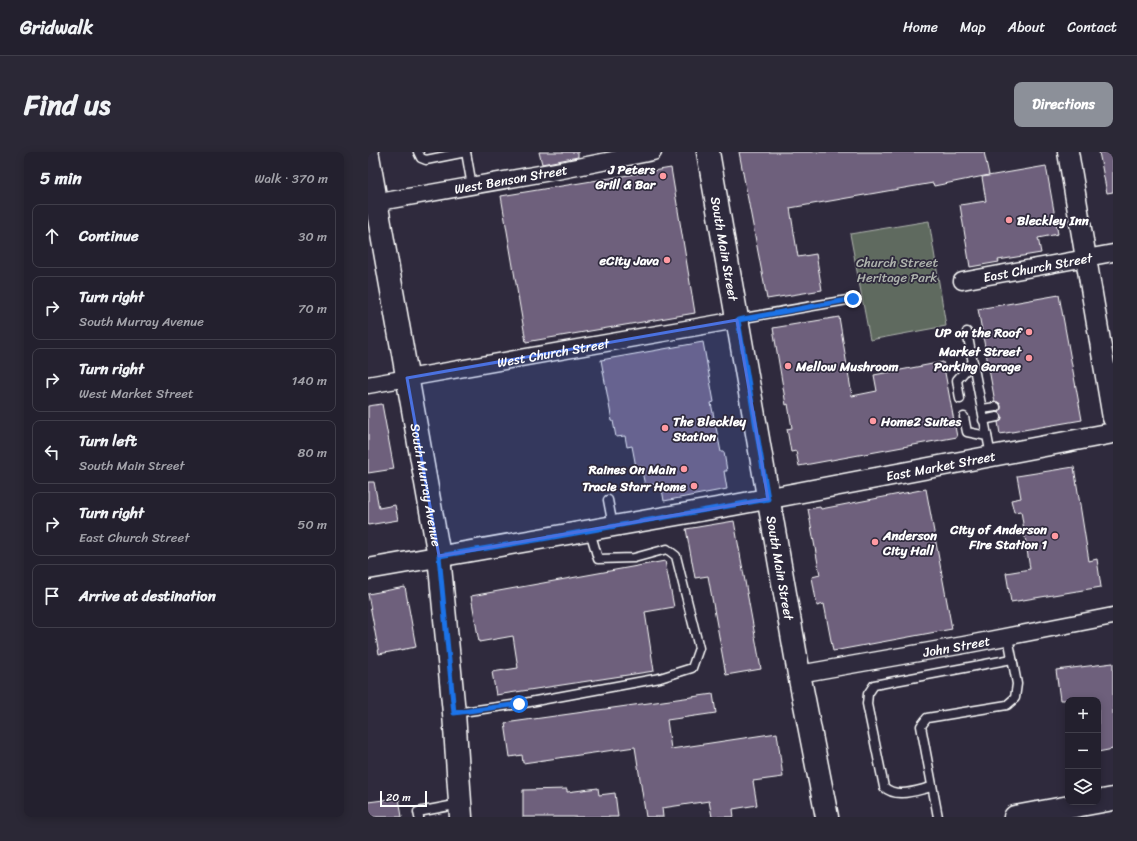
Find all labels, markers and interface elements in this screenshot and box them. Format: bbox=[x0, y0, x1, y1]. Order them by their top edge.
text: Gridwalk bbox=[20, 11, 93, 44]
text: Home bbox=[903, 15, 938, 40]
text: Map bbox=[960, 15, 986, 40]
text: About bbox=[1008, 15, 1045, 40]
text: Contact bbox=[1067, 15, 1117, 40]
text: Find us bbox=[24, 80, 111, 129]
button: Directions bbox=[1014, 82, 1113, 127]
street label: West Benson Street bbox=[453, 158, 570, 201]
place label: J Peters Grill & Bar bbox=[595, 158, 657, 196]
text: 5 min bbox=[40, 163, 82, 193]
text: Walk · 370 m bbox=[254, 167, 328, 190]
marker: J Peters Grill & Bar bbox=[658, 171, 668, 181]
street label: South Main Street bbox=[704, 195, 745, 303]
place label: Bleckley Inn bbox=[1017, 209, 1090, 232]
marker: Bleckley Inn bbox=[1004, 215, 1014, 225]
text: Continue bbox=[79, 223, 139, 249]
icon: ahead bbox=[41, 225, 63, 247]
text: 30 m bbox=[298, 225, 327, 248]
street label: East Church Street bbox=[981, 246, 1095, 289]
place label: eCity Java bbox=[599, 249, 659, 272]
park label: Church Street Heritage Park bbox=[856, 251, 938, 289]
marker: eCity Java bbox=[662, 255, 672, 265]
text: Turn right bbox=[79, 284, 144, 310]
route end bbox=[844, 290, 862, 308]
icon: right bbox=[41, 297, 63, 319]
text: 70 m bbox=[298, 297, 327, 320]
text: South Murray Avenue bbox=[79, 310, 204, 333]
place label: UP on the Roof bbox=[935, 321, 1023, 344]
marker: UP on the Roof bbox=[1024, 327, 1034, 337]
street label: West Church Street bbox=[495, 332, 612, 374]
place label: Market Street Parking Garage bbox=[934, 340, 1022, 378]
marker: Market Street Parking Garage bbox=[1024, 353, 1034, 363]
place label: Mellow Mushroom bbox=[795, 355, 899, 378]
text: Turn right bbox=[79, 356, 144, 382]
marker: Mellow Mushroom bbox=[783, 361, 793, 371]
icon: right bbox=[41, 369, 63, 391]
text: 140 m bbox=[292, 369, 327, 392]
text: West Market Street bbox=[79, 382, 194, 405]
place label: The Bleckley Station bbox=[672, 410, 746, 448]
place label: Home2 Suites bbox=[880, 410, 962, 433]
marker: Home2 Suites bbox=[868, 416, 878, 426]
street label: South Murray Avenue bbox=[404, 421, 448, 549]
marker: The Bleckley Station bbox=[660, 423, 670, 433]
text: Turn left bbox=[79, 428, 137, 454]
icon: left bbox=[41, 441, 63, 463]
text: 80 m bbox=[298, 441, 327, 464]
street label: East Market Street bbox=[884, 444, 998, 488]
text: South Main Street bbox=[79, 454, 184, 477]
place label: Raines On Main bbox=[588, 458, 677, 481]
marker: Raines On Main bbox=[679, 464, 689, 474]
place label: Tracie Starr Home bbox=[582, 475, 687, 498]
marker: Tracie Starr Home bbox=[689, 481, 699, 491]
text: Turn right bbox=[79, 500, 144, 526]
icon: right bbox=[41, 513, 63, 535]
text: 50 m bbox=[297, 513, 327, 536]
street label: South Main Street bbox=[760, 514, 801, 623]
place label: City of Anderson Fire Station 1 bbox=[949, 518, 1048, 556]
place label: Anderson City Hall bbox=[882, 524, 938, 562]
text: East Church Street bbox=[79, 526, 189, 549]
marker: City of Anderson Fire Station 1 bbox=[1050, 531, 1060, 541]
marker: Anderson City Hall bbox=[870, 537, 880, 547]
text: Arrive at destination bbox=[79, 583, 216, 609]
icon: arrive bbox=[41, 585, 63, 607]
street label: John Street bbox=[920, 629, 992, 664]
route start bbox=[510, 695, 528, 713]
map controls bbox=[1065, 697, 1101, 805]
button: + bbox=[1065, 697, 1101, 733]
button: − bbox=[1065, 733, 1101, 769]
button: layers bbox=[1065, 769, 1101, 805]
text: 20 m bbox=[386, 788, 411, 807]
scale bar bbox=[380, 789, 427, 808]

